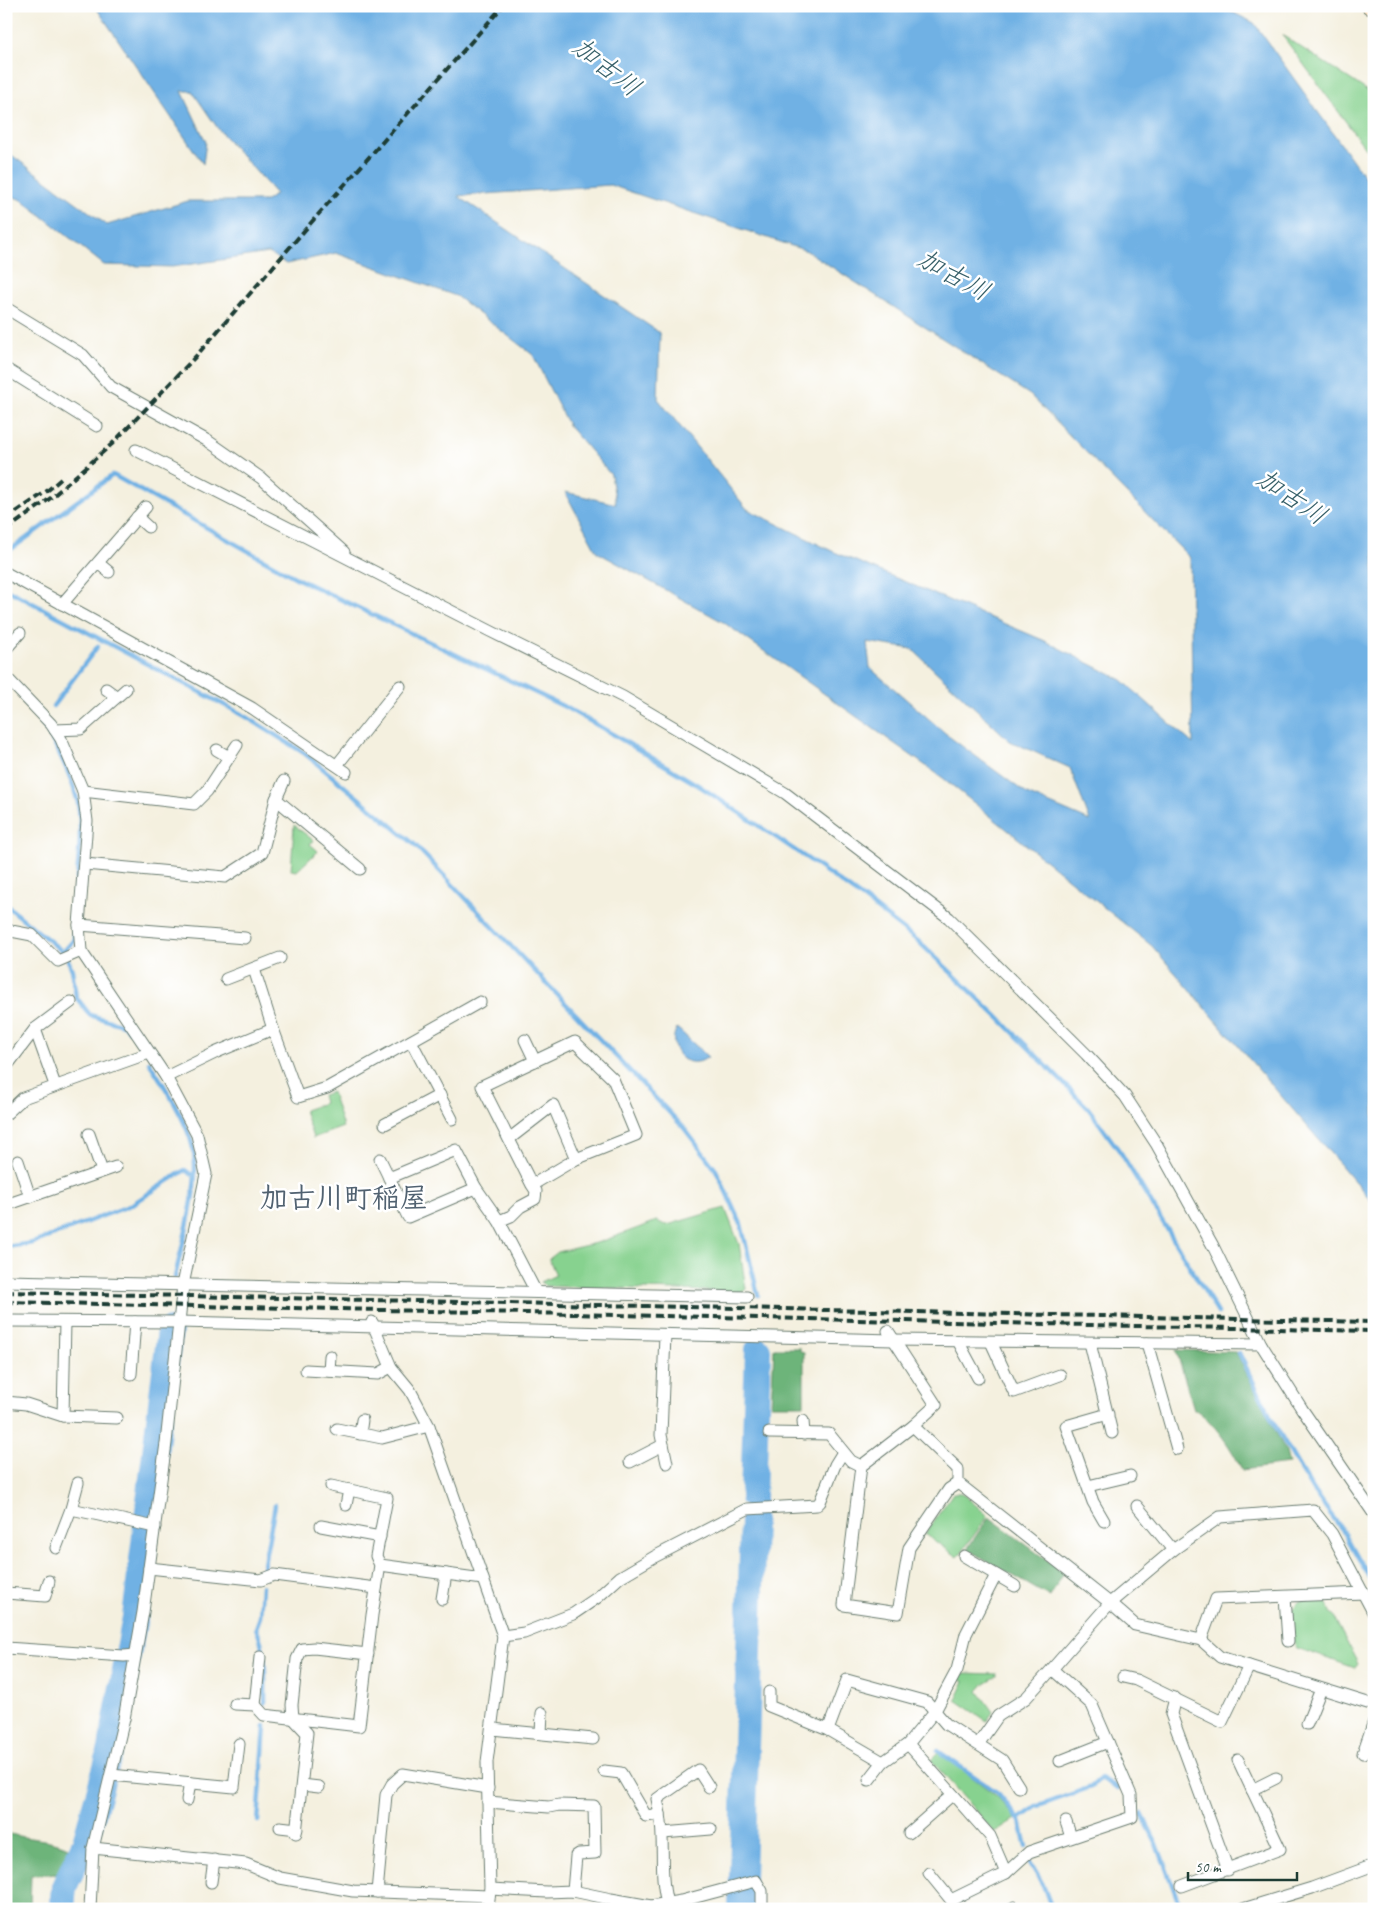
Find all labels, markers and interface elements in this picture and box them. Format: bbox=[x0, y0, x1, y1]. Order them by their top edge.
water label: 加古川 bbox=[566, 30, 648, 104]
water label: 加古川 bbox=[912, 242, 996, 308]
water label: 加古川 bbox=[1250, 462, 1334, 532]
district label: 加古川町稲屋 bbox=[260, 1180, 428, 1215]
scale bar bbox=[1188, 1850, 1296, 1882]
text: 50 m bbox=[1195, 1858, 1222, 1877]

